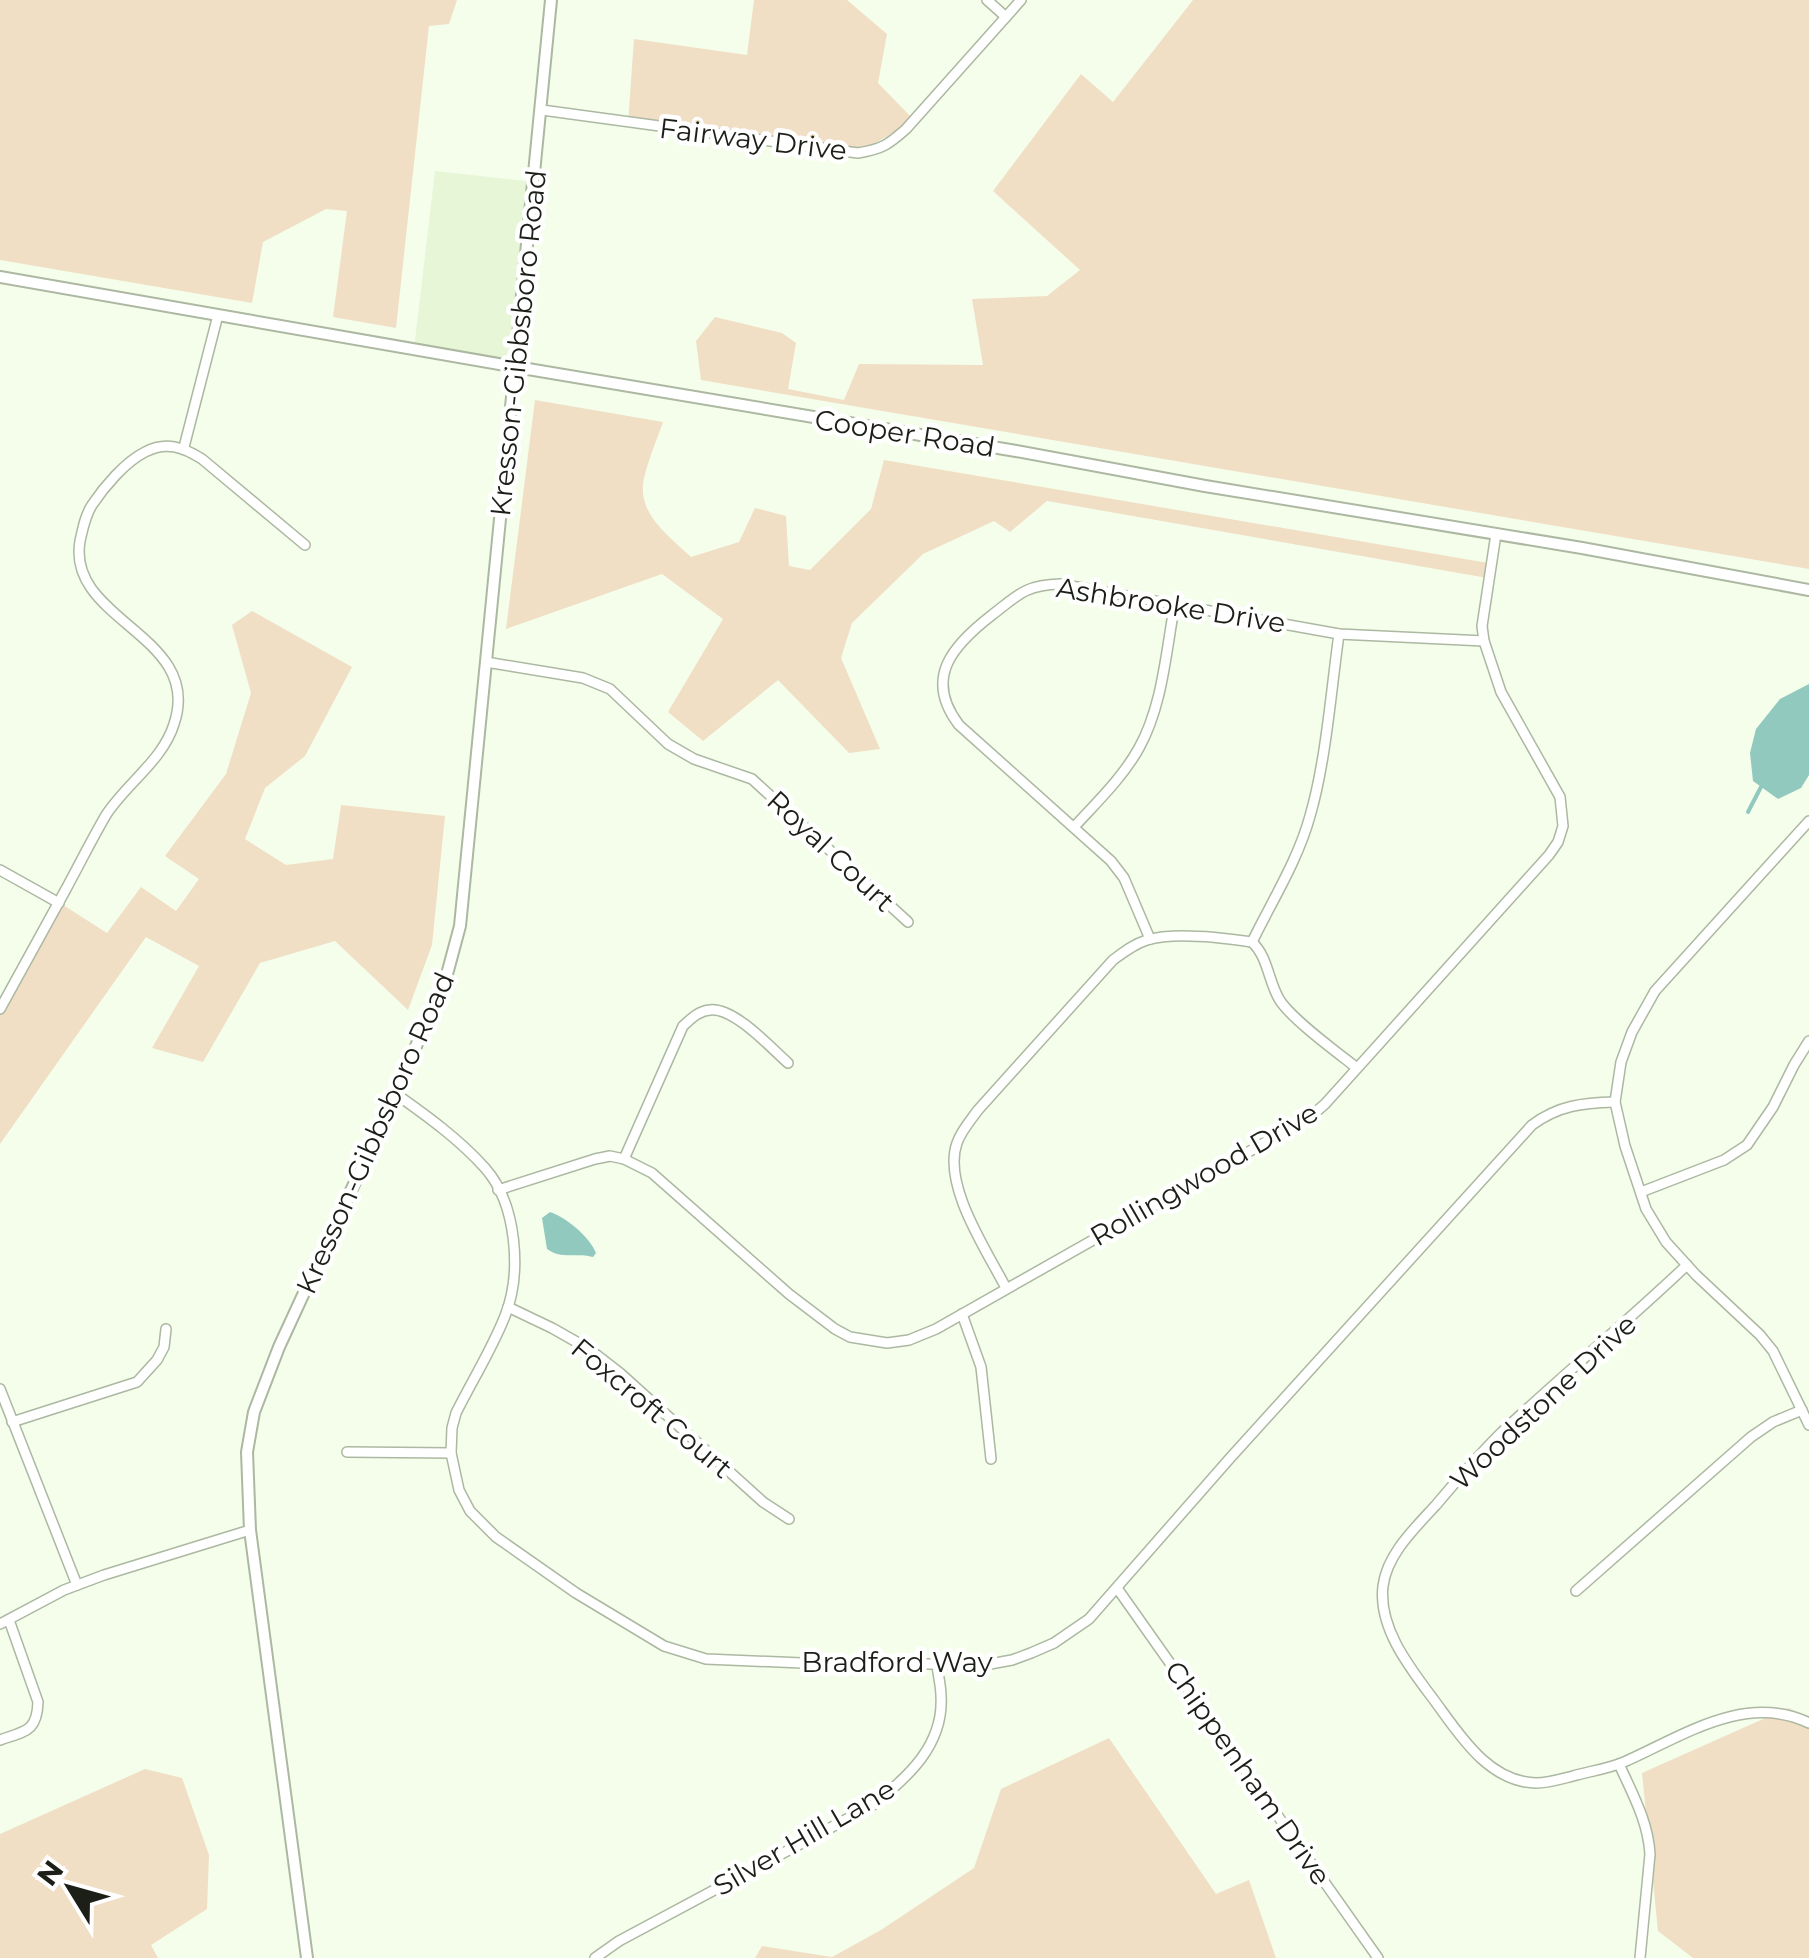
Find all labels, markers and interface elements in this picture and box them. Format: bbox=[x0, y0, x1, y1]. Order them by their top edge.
street label: Fairway Drive bbox=[657, 111, 849, 167]
street label: Kresson-Gibbsboro Road bbox=[483, 168, 553, 518]
street label: Cooper Road bbox=[812, 402, 998, 464]
street label: Ashbrooke Drive bbox=[1054, 570, 1288, 640]
street label: Royal Court bbox=[760, 783, 902, 919]
street label: Kresson-Gibbsboro Road bbox=[289, 967, 461, 1299]
street label: Rollingwood Drive bbox=[1084, 1095, 1324, 1253]
street label: Woodstone Drive bbox=[1443, 1307, 1643, 1497]
street label: Foxcroft Court bbox=[565, 1331, 739, 1485]
street label: Bradford Way bbox=[801, 1645, 994, 1679]
street label: Chippenham Drive bbox=[1158, 1654, 1338, 1892]
street label: Silver Hill Lane bbox=[707, 1771, 901, 1903]
north arrow bbox=[20, 1838, 120, 1938]
text: N bbox=[30, 1854, 70, 1892]

